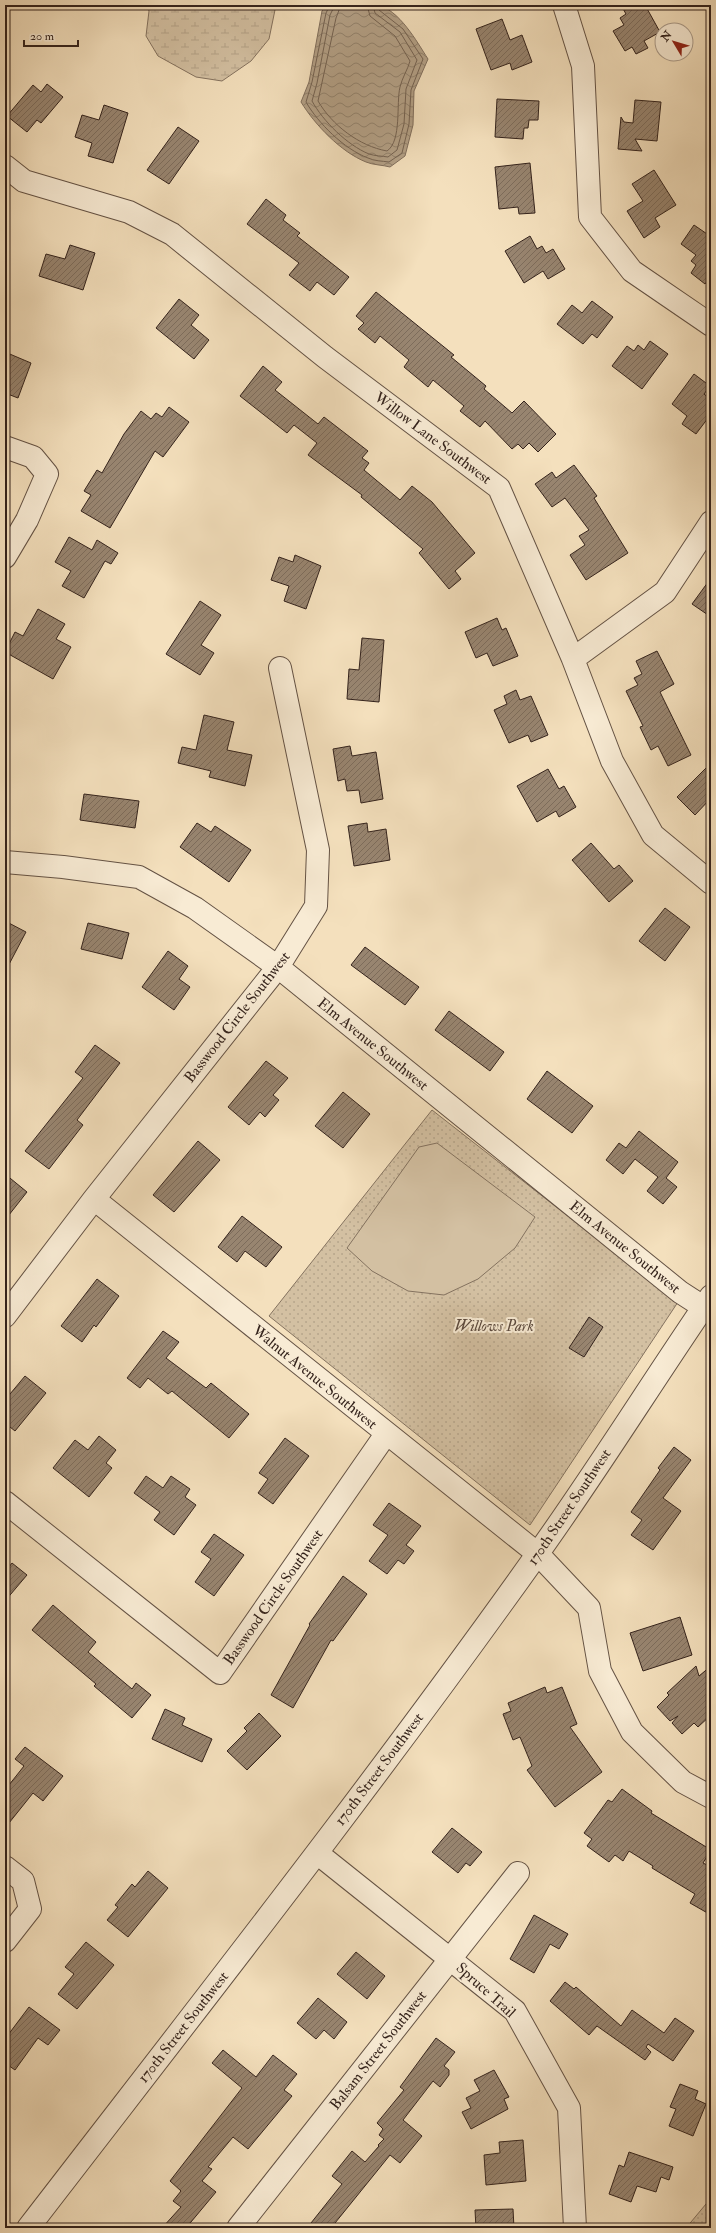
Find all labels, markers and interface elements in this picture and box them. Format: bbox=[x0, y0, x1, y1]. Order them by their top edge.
scale bar bbox=[24, 22, 78, 48]
north arrow bbox=[654, 22, 694, 62]
text: N bbox=[658, 27, 675, 45]
text: 20 m bbox=[30, 29, 55, 44]
street label: Willow Lane Southwest bbox=[370, 388, 495, 489]
street label: Basswood Circle Southwest bbox=[180, 948, 295, 1087]
street label: Elm Avenue Southwest bbox=[313, 994, 432, 1095]
street label: Elm Avenue Southwest bbox=[565, 1197, 684, 1298]
park label: Willows Park bbox=[454, 1317, 534, 1336]
street label: Walnut Avenue Southwest bbox=[248, 1321, 381, 1434]
street label: 170th Street Southwest bbox=[523, 1445, 615, 1569]
street label: Basswood Circle Southwest bbox=[219, 1526, 328, 1669]
street label: 170th Street Southwest bbox=[331, 1709, 428, 1829]
street label: Spruce Trail bbox=[451, 1959, 520, 2023]
street label: 170th Street Southwest bbox=[134, 1968, 233, 2087]
street label: Balsam Street Southwest bbox=[326, 1987, 431, 2114]

